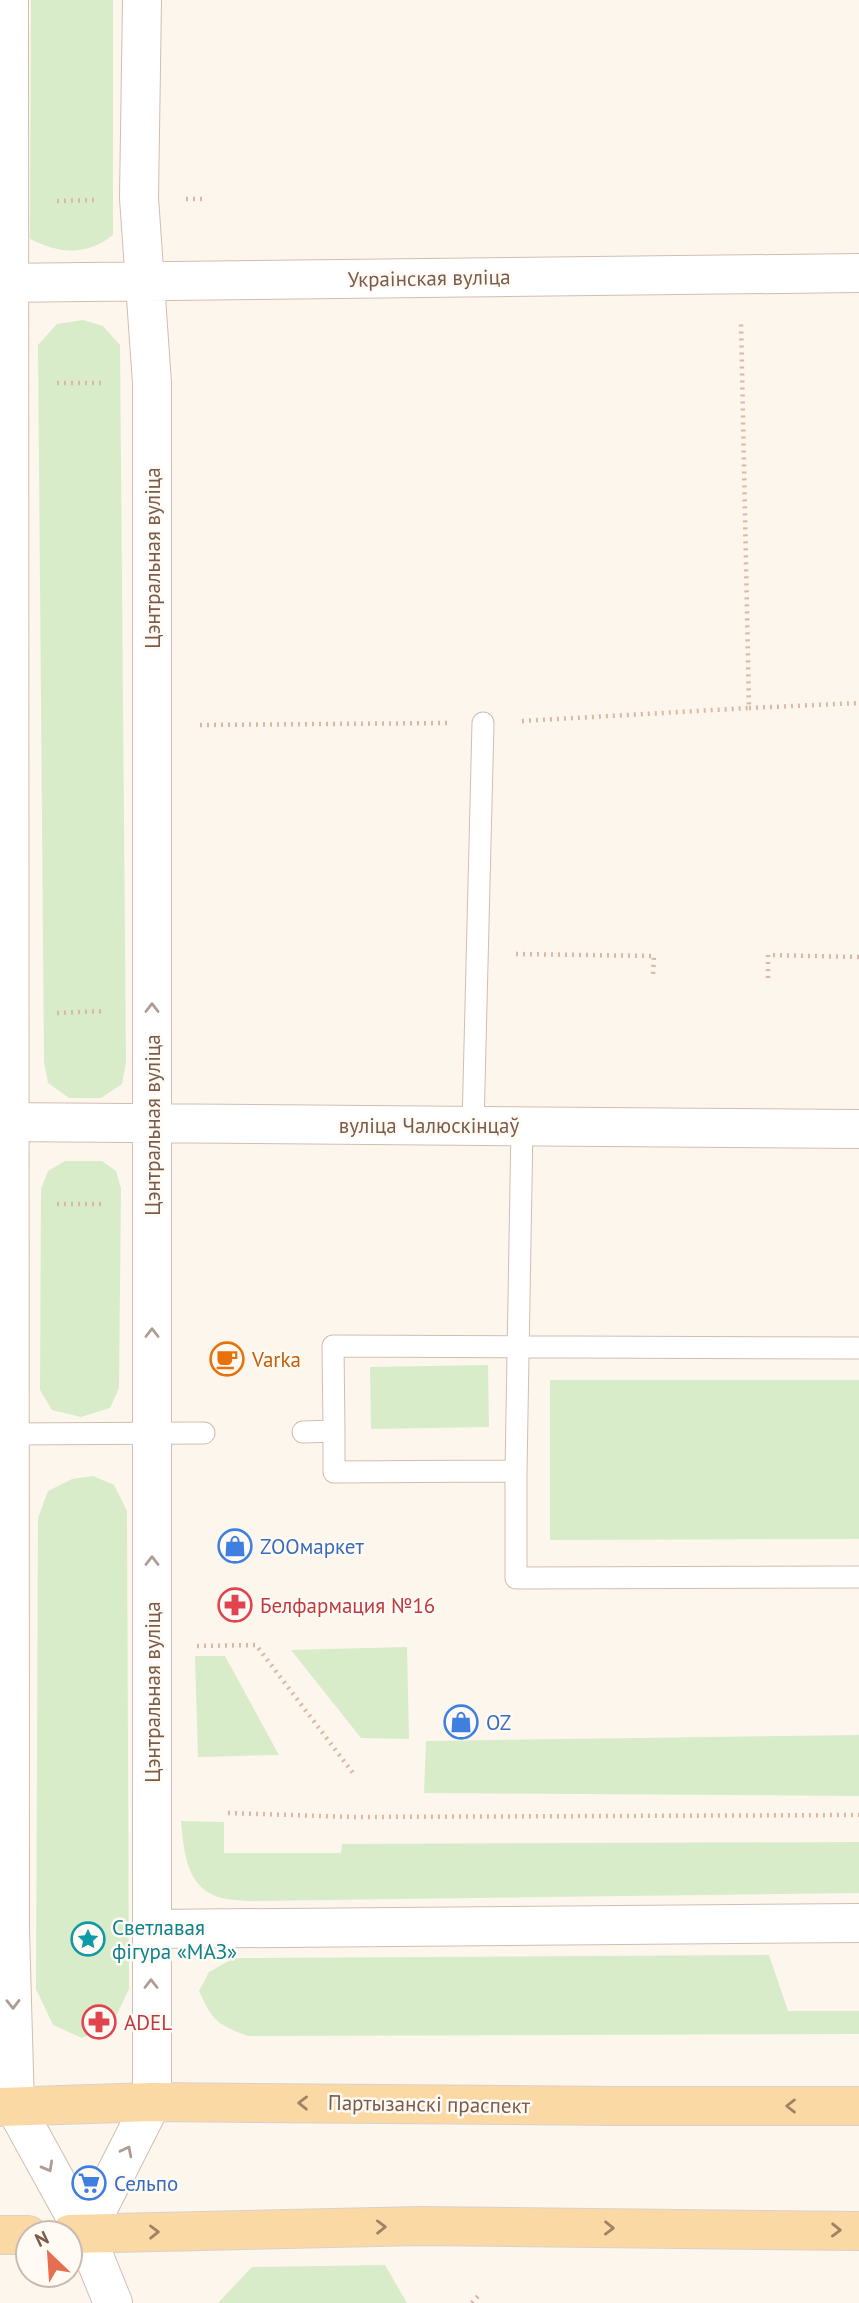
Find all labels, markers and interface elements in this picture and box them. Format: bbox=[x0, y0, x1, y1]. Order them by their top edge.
street label: Украінская вуліца bbox=[347, 263, 511, 293]
street label: Цэнтральная вуліца bbox=[139, 467, 166, 649]
one-way arrow bbox=[144, 1002, 159, 1013]
street label: Цэнтральная вуліца bbox=[139, 1034, 166, 1216]
street label: вуліца Чалюскінцаў bbox=[339, 1112, 520, 1139]
one-way arrow bbox=[144, 1328, 160, 1338]
cafe icon: Varka bbox=[208, 1340, 246, 1378]
place label: Varka bbox=[251, 1346, 301, 1373]
shop icon: ZOOмаркет bbox=[216, 1527, 254, 1565]
place label: ZOOмаркет bbox=[260, 1533, 364, 1560]
one-way arrow bbox=[144, 1555, 160, 1566]
pharmacy icon: Белфармация №16 bbox=[216, 1586, 254, 1624]
place label: Белфармация №16 bbox=[260, 1592, 435, 1619]
street label: Цэнтральная вуліца bbox=[139, 1601, 166, 1783]
shop icon: OZ bbox=[442, 1703, 480, 1741]
place label: OZ bbox=[486, 1709, 511, 1736]
place label: Светлавая фігура «МАЗ» bbox=[112, 1914, 237, 1965]
place icon: Светлавая фігура «МАЗ» bbox=[69, 1920, 107, 1958]
one-way arrow bbox=[143, 1979, 159, 1989]
one-way arrow bbox=[5, 1998, 20, 2009]
pharmacy icon: ADEL bbox=[80, 2003, 118, 2041]
place label: ADEL bbox=[124, 2009, 172, 2036]
street label: Партызанскі праспект bbox=[328, 2089, 531, 2119]
one-way arrow bbox=[297, 2095, 308, 2110]
one-way arrow bbox=[785, 2098, 796, 2114]
one-way arrow bbox=[118, 2146, 132, 2158]
one-way arrow bbox=[40, 2160, 53, 2172]
supermarket icon: Сельпо bbox=[70, 2164, 108, 2202]
place label: Сельпо bbox=[114, 2170, 178, 2197]
north arrow bbox=[14, 2219, 84, 2289]
one-way arrow bbox=[376, 2219, 387, 2235]
one-way arrow bbox=[604, 2220, 614, 2236]
one-way arrow bbox=[831, 2223, 842, 2238]
text: N bbox=[31, 2225, 53, 2252]
one-way arrow bbox=[148, 2225, 159, 2240]

